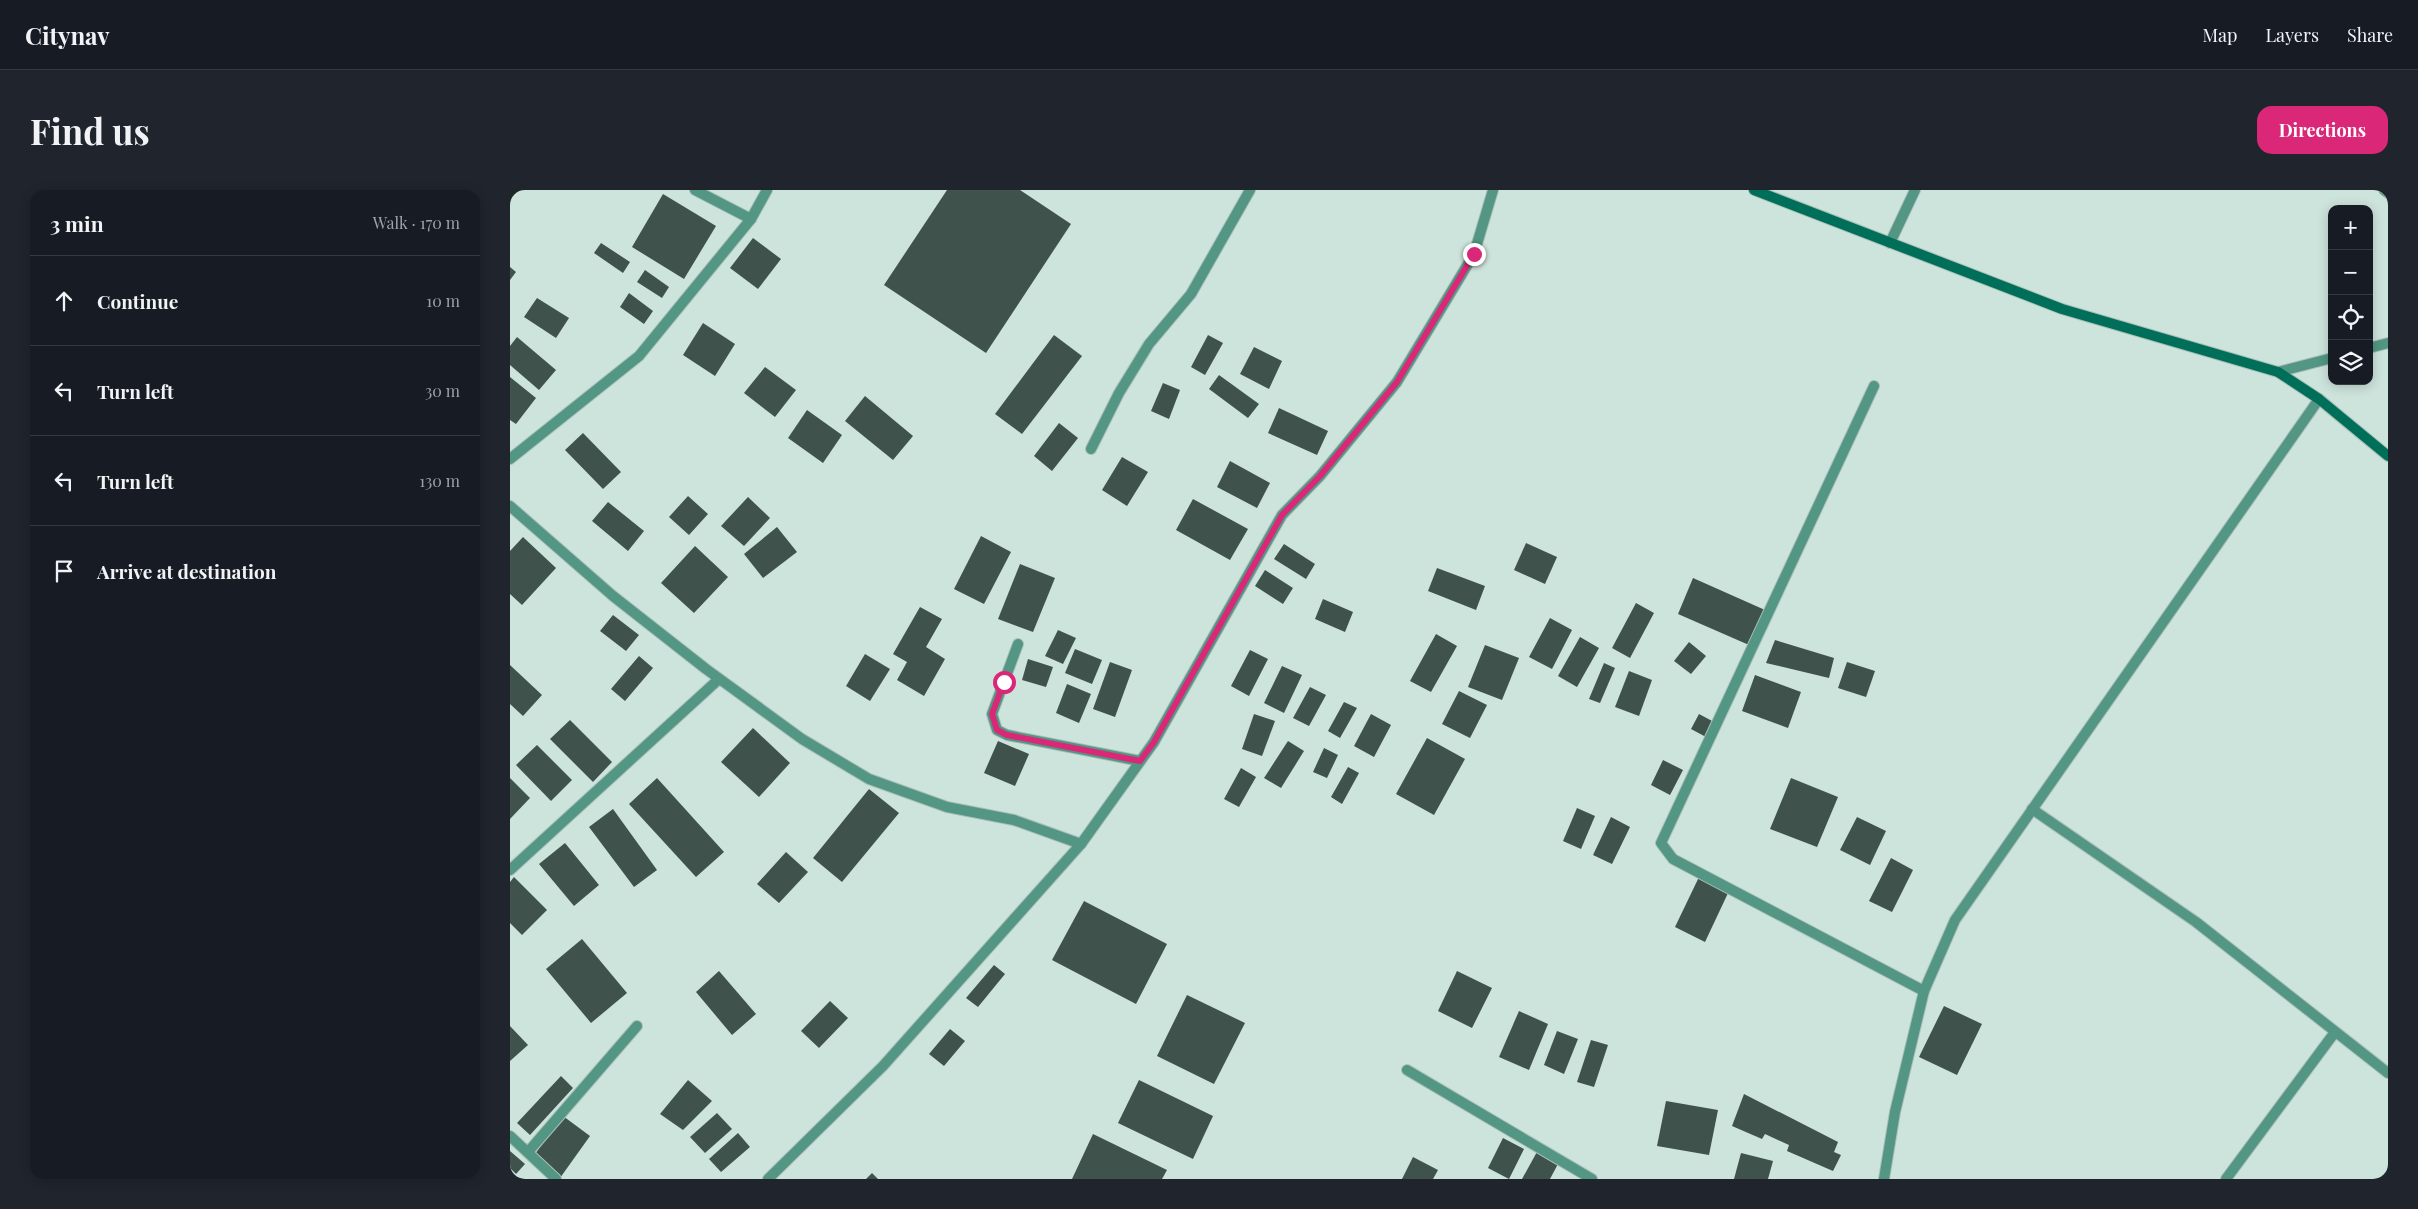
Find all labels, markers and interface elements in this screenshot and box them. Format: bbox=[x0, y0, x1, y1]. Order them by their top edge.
text: Citynav bbox=[25, 19, 110, 51]
text: Map bbox=[2202, 23, 2237, 47]
text: Layers bbox=[2265, 23, 2319, 47]
text: Share bbox=[2347, 23, 2393, 47]
button: Directions bbox=[2257, 106, 2388, 154]
text: Find us bbox=[30, 107, 150, 154]
map controls bbox=[2328, 205, 2373, 385]
button: + bbox=[2328, 205, 2373, 250]
text: 3 min bbox=[50, 209, 104, 237]
text: Walk · 170 m bbox=[373, 212, 460, 233]
route end bbox=[1463, 243, 1486, 266]
button: − bbox=[2328, 250, 2373, 295]
icon: ahead bbox=[50, 287, 78, 315]
text: Continue bbox=[97, 288, 178, 314]
text: 10 m bbox=[426, 290, 460, 311]
button: locate bbox=[2328, 295, 2373, 340]
button: layers bbox=[2328, 340, 2373, 385]
icon: left bbox=[50, 377, 78, 405]
text: Turn left bbox=[97, 378, 174, 404]
text: 30 m bbox=[425, 380, 460, 401]
icon: left bbox=[50, 467, 78, 495]
text: Turn left bbox=[97, 468, 174, 494]
text: 130 m bbox=[419, 470, 460, 491]
icon: arrive bbox=[50, 557, 78, 585]
text: Arrive at destination bbox=[97, 558, 277, 584]
route start bbox=[993, 671, 1016, 694]

